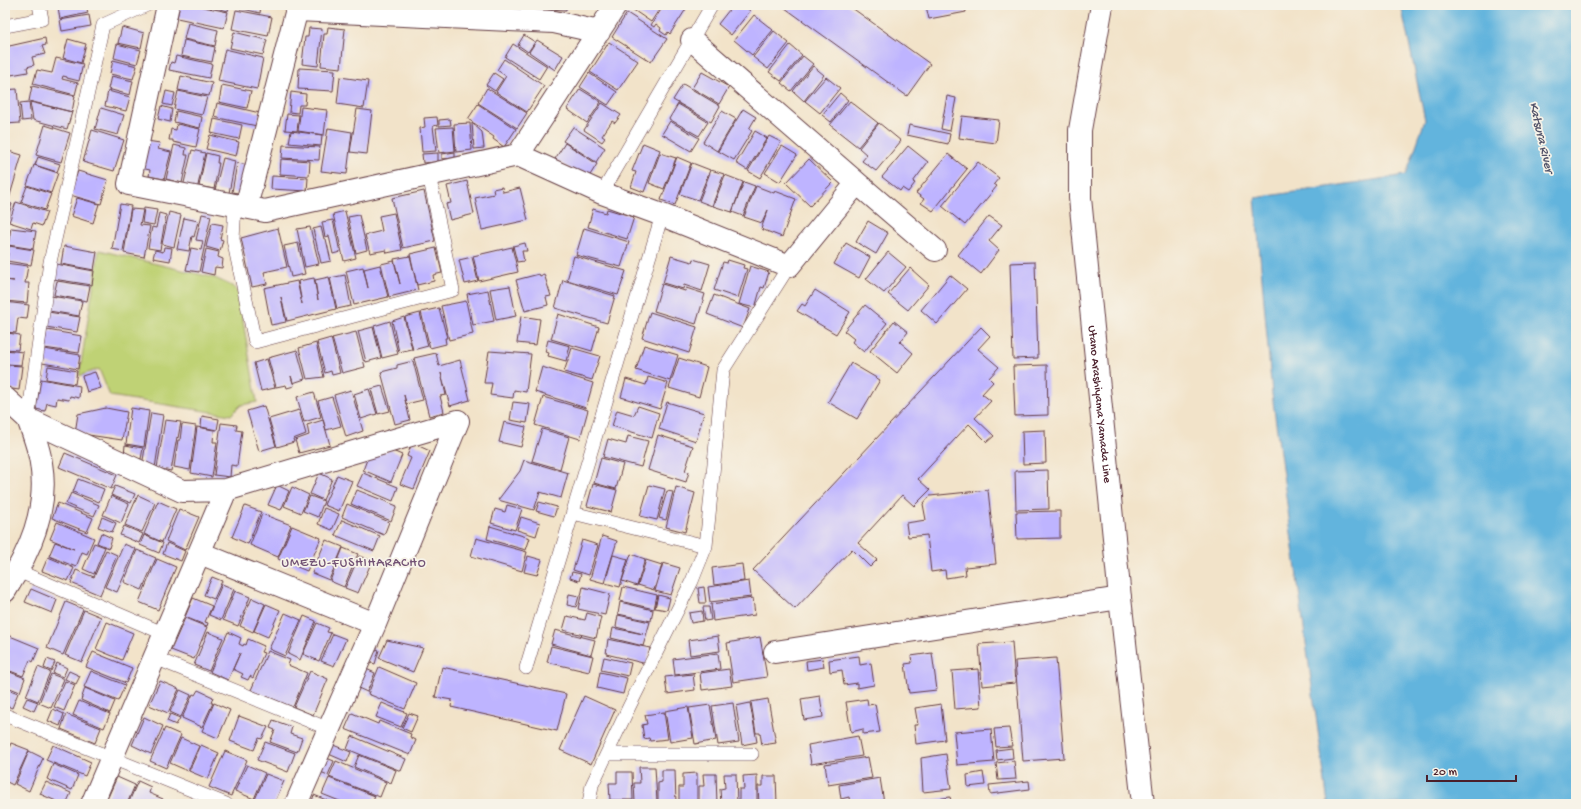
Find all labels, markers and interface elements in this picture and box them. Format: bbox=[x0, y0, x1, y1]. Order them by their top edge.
water label: Katsura River bbox=[1525, 101, 1557, 177]
street label: Utano Arashiyama Yamada Line bbox=[1084, 325, 1114, 485]
district label: UMEZU-FUSHIHARACHO bbox=[281, 556, 427, 571]
scale bar bbox=[1427, 757, 1516, 783]
text: 20 m bbox=[1433, 766, 1458, 780]

